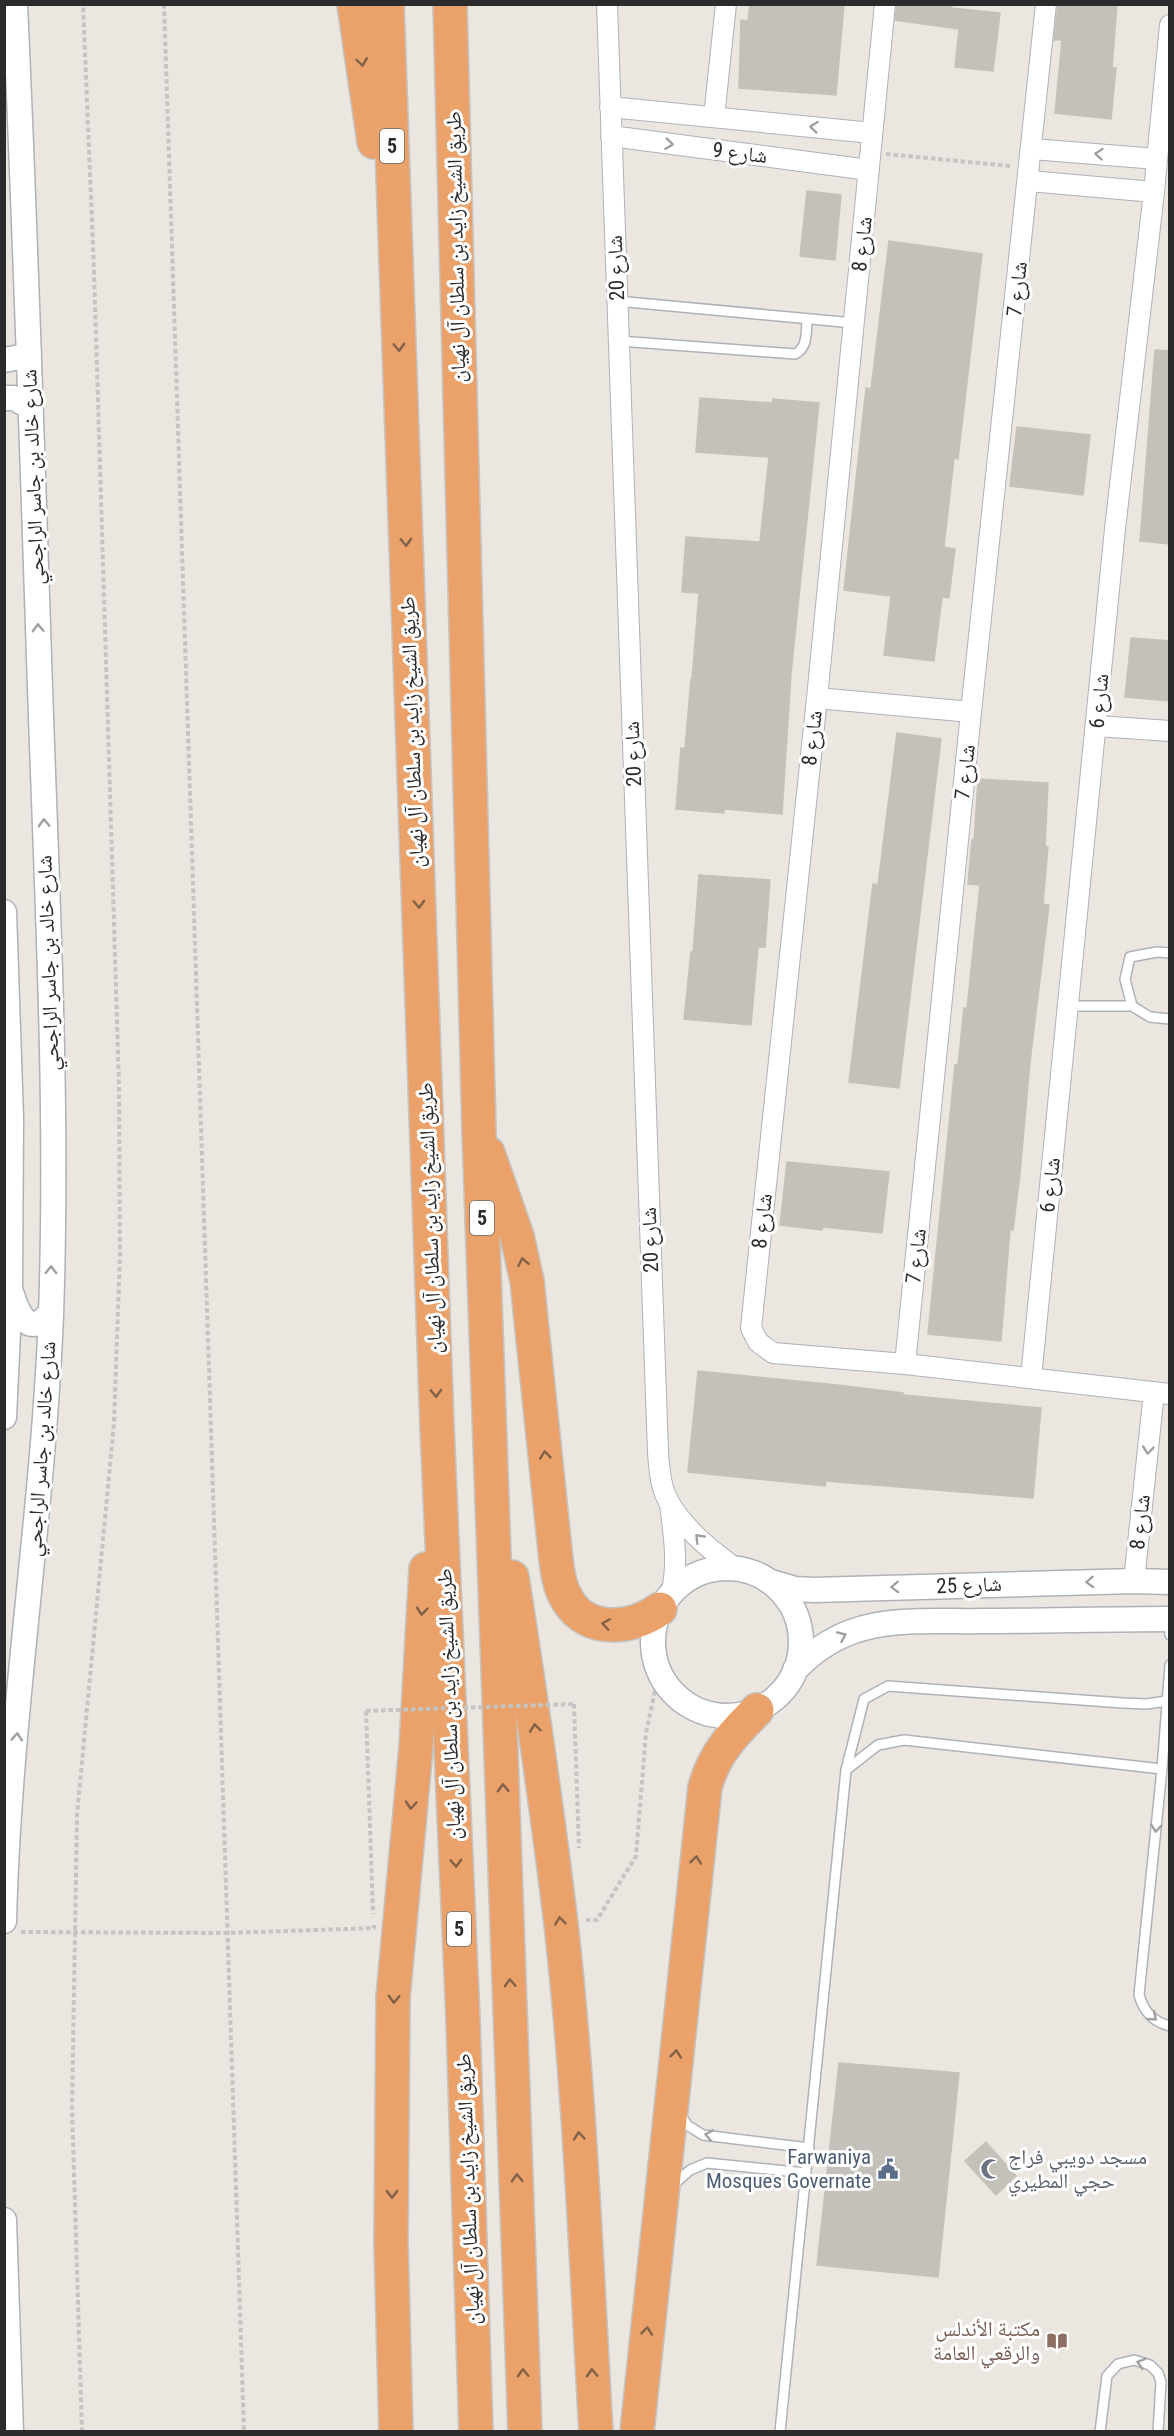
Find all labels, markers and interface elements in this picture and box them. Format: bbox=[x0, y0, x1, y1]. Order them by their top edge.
one-way arrow bbox=[355, 58, 367, 67]
street label: طريق الشيخ زايد بن سلطان آل نهيان bbox=[442, 111, 471, 383]
one-way arrow bbox=[810, 121, 819, 134]
road number: 5 bbox=[380, 129, 404, 163]
one-way arrow bbox=[664, 137, 674, 150]
street label: شارع 9 bbox=[711, 138, 769, 169]
one-way arrow bbox=[1094, 148, 1103, 161]
street label: شارع 8 bbox=[847, 215, 878, 273]
street label: شارع 20 bbox=[603, 235, 630, 301]
street label: شارع 7 bbox=[1002, 260, 1033, 318]
one-way arrow bbox=[392, 342, 405, 351]
street label: شارع خالد بن جاسر الراجحي bbox=[17, 368, 53, 585]
one-way arrow bbox=[399, 537, 412, 546]
street label: طريق الشيخ زايد بن سلطان آل نهيان bbox=[395, 596, 430, 868]
one-way arrow bbox=[31, 624, 44, 633]
street label: شارع 6 bbox=[1085, 672, 1114, 730]
street label: شارع 8 bbox=[797, 709, 828, 767]
street label: شارع 20 bbox=[620, 721, 647, 787]
street label: شارع 7 bbox=[950, 743, 981, 801]
one-way arrow bbox=[38, 819, 51, 828]
street label: شارع خالد بن جاسر الراجحي bbox=[32, 854, 68, 1071]
one-way arrow bbox=[412, 900, 425, 909]
street label: طريق الشيخ زايد بن سلطان آل نهيان bbox=[413, 1082, 448, 1354]
street label: شارع 6 bbox=[1035, 1156, 1066, 1214]
street label: شارع 8 bbox=[747, 1192, 778, 1250]
road number: 5 bbox=[470, 1201, 494, 1235]
street label: شارع 20 bbox=[637, 1207, 664, 1273]
street label: شارع 7 bbox=[901, 1227, 932, 1285]
one-way arrow bbox=[517, 1257, 530, 1267]
one-way arrow bbox=[45, 1265, 57, 1274]
street label: شارع خالد بن جاسر الراجحي bbox=[21, 1340, 65, 1558]
one-way arrow bbox=[430, 1389, 442, 1398]
one-way arrow bbox=[1142, 1446, 1155, 1455]
one-way arrow bbox=[539, 1451, 552, 1460]
street label: شارع 8 bbox=[1125, 1493, 1156, 1551]
one-way arrow bbox=[695, 1535, 706, 1545]
street label: طريق الشيخ زايد بن سلطان آل نهيان bbox=[432, 1568, 467, 1840]
street label: شارع 25 bbox=[936, 1572, 1002, 1599]
one-way arrow bbox=[1086, 1576, 1095, 1588]
one-way arrow bbox=[891, 1581, 900, 1594]
one-way arrow bbox=[416, 1606, 429, 1615]
one-way arrow bbox=[601, 1618, 610, 1630]
one-way arrow bbox=[836, 1631, 847, 1643]
one-way arrow bbox=[529, 1723, 541, 1733]
one-way arrow bbox=[10, 1732, 23, 1741]
one-way arrow bbox=[496, 1784, 509, 1793]
one-way arrow bbox=[405, 1801, 418, 1810]
one-way arrow bbox=[1150, 1823, 1163, 1832]
one-way arrow bbox=[690, 1855, 702, 1865]
one-way arrow bbox=[449, 1858, 462, 1867]
road number: 5 bbox=[447, 1912, 471, 1946]
one-way arrow bbox=[554, 1917, 567, 1926]
one-way arrow bbox=[504, 1979, 516, 1988]
one-way arrow bbox=[387, 1995, 400, 2004]
one-way arrow bbox=[1146, 2010, 1157, 2021]
one-way arrow bbox=[669, 2049, 682, 2059]
street label: طريق الشيخ زايد بن سلطان آل نهيان bbox=[451, 2053, 486, 2325]
one-way arrow bbox=[704, 2129, 714, 2142]
one-way arrow bbox=[573, 2132, 586, 2141]
place label: Farwaniya Mosques Governate bbox=[706, 2145, 871, 2193]
place label: مسجد دويبي فراج حجي المطيري bbox=[1008, 2145, 1147, 2197]
public building icon: Farwaniya Mosques Governate bbox=[876, 2157, 900, 2181]
mosque icon: مسجد دويبي فراج حجي المطيري bbox=[979, 2157, 1003, 2181]
one-way arrow bbox=[510, 2174, 523, 2183]
one-way arrow bbox=[386, 2190, 398, 2199]
place label: مكتبة الأندلس والرقعي العامة bbox=[933, 2317, 1040, 2369]
one-way arrow bbox=[640, 2327, 653, 2336]
library icon: مكتبة الأندلس والرقعي العامة bbox=[1045, 2329, 1069, 2353]
one-way arrow bbox=[1136, 2358, 1147, 2370]
one-way arrow bbox=[517, 2369, 530, 2378]
one-way arrow bbox=[586, 2369, 599, 2378]

